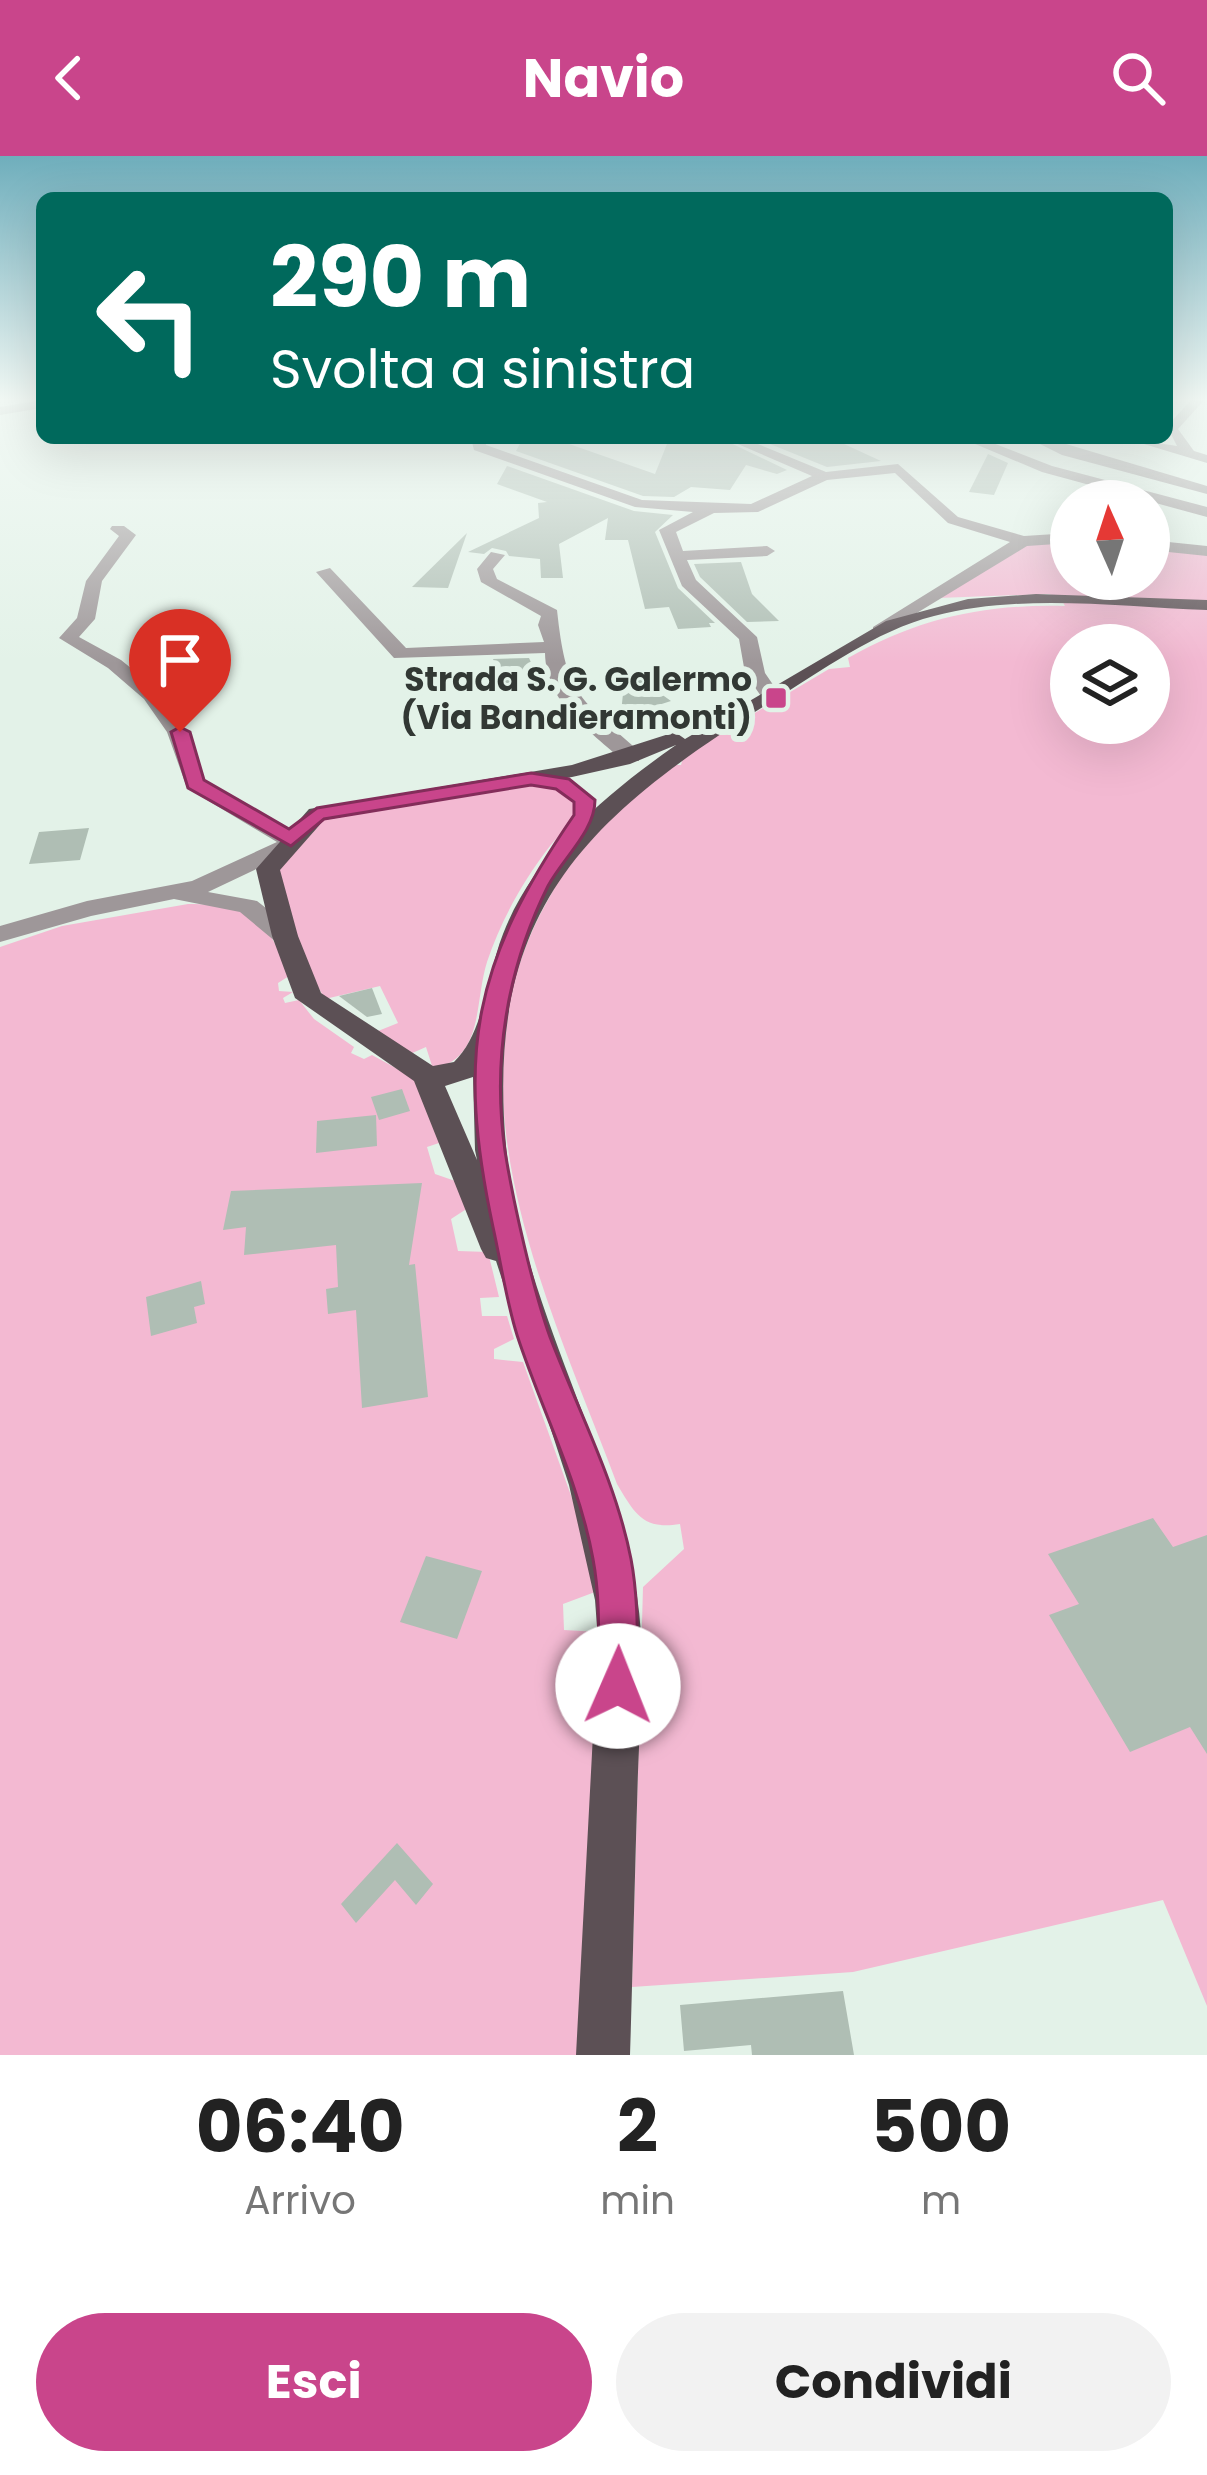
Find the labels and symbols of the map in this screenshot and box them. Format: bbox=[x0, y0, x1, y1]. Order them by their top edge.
north arrow bbox=[1050, 480, 1170, 600]
pin bbox=[129, 609, 231, 732]
place label: Strada S. G. Galermo (Via Bandieramonti) bbox=[401, 656, 752, 741]
marker: Strada S. G. Galermo (Via Bandieramonti) bbox=[763, 685, 789, 711]
position arrow bbox=[555, 1623, 681, 1749]

